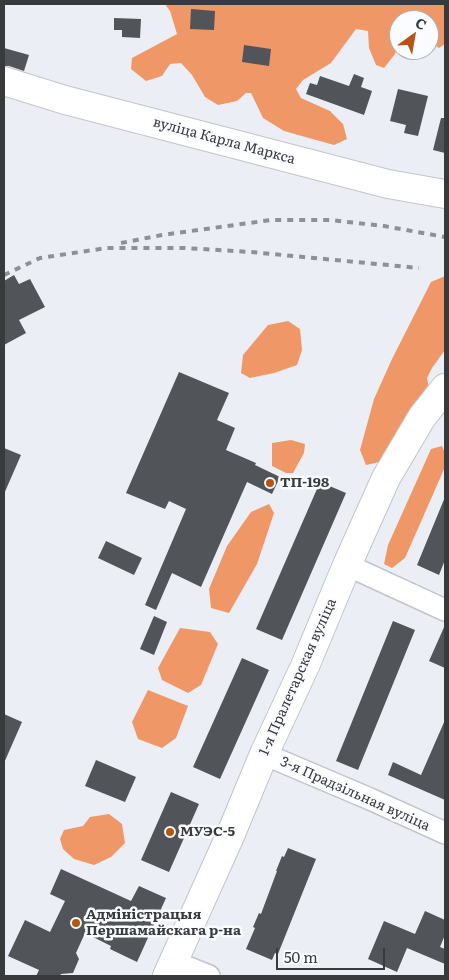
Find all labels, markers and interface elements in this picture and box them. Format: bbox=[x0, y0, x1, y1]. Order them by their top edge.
north arrow bbox=[389, 10, 439, 60]
text: С bbox=[412, 12, 431, 34]
street label: вуліца Карла Маркса bbox=[151, 114, 297, 168]
place label: ТП-198 bbox=[280, 475, 329, 491]
marker: ТП-198 bbox=[264, 477, 276, 489]
street label: 1-я Пралетарская вуліца bbox=[256, 596, 340, 758]
street label: 3-я Прадзільная вуліца bbox=[277, 753, 433, 835]
place label: МУЭС-5 bbox=[180, 824, 235, 840]
marker: МУЭС-5 bbox=[164, 826, 176, 838]
place label: Адміністрацыя Першамайскага р-на bbox=[86, 907, 241, 940]
marker: Адміністрацыя Першамайскага р-на bbox=[70, 917, 82, 929]
scale bar bbox=[279, 938, 388, 970]
text: 50 m bbox=[284, 945, 318, 968]

